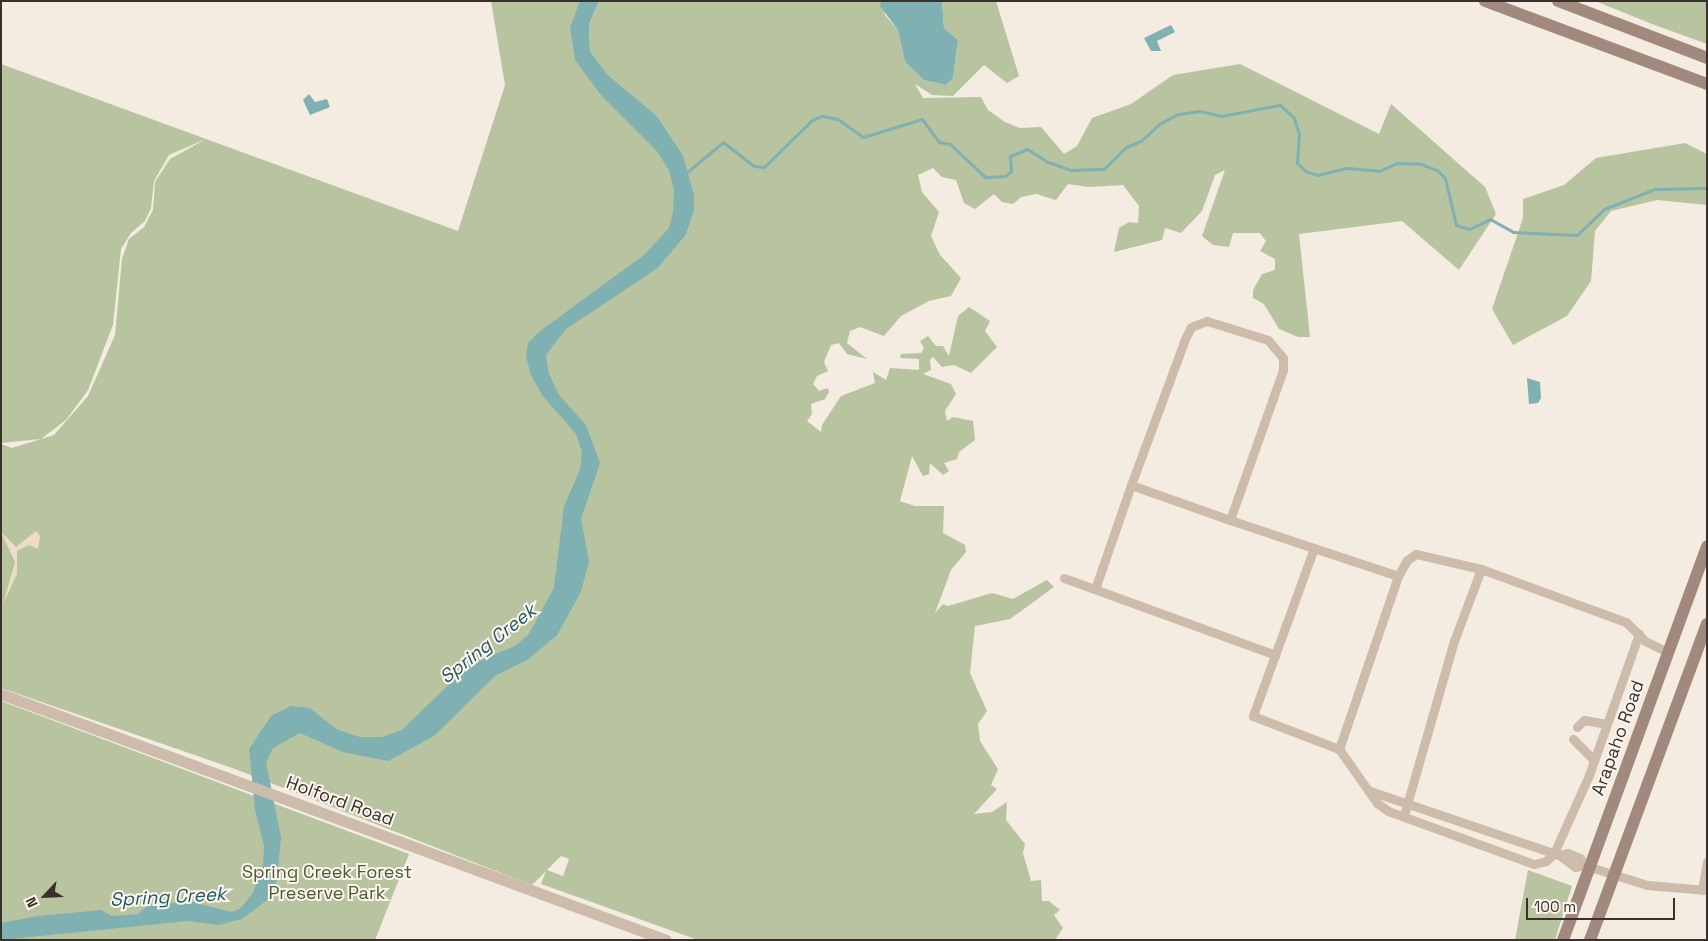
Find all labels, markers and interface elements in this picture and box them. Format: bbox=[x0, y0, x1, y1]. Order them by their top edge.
water label: Spring Creek bbox=[435, 599, 541, 689]
street label: Arapaho Road bbox=[1587, 677, 1649, 799]
street label: Holford Road bbox=[283, 772, 397, 830]
park label: Spring Creek Forest Preserve Park bbox=[242, 862, 412, 904]
north arrow bbox=[20, 871, 70, 921]
water label: Spring Creek bbox=[109, 883, 227, 911]
scale bar bbox=[1528, 888, 1677, 920]
text: N bbox=[21, 894, 42, 910]
text: 100 m bbox=[1534, 897, 1576, 916]

